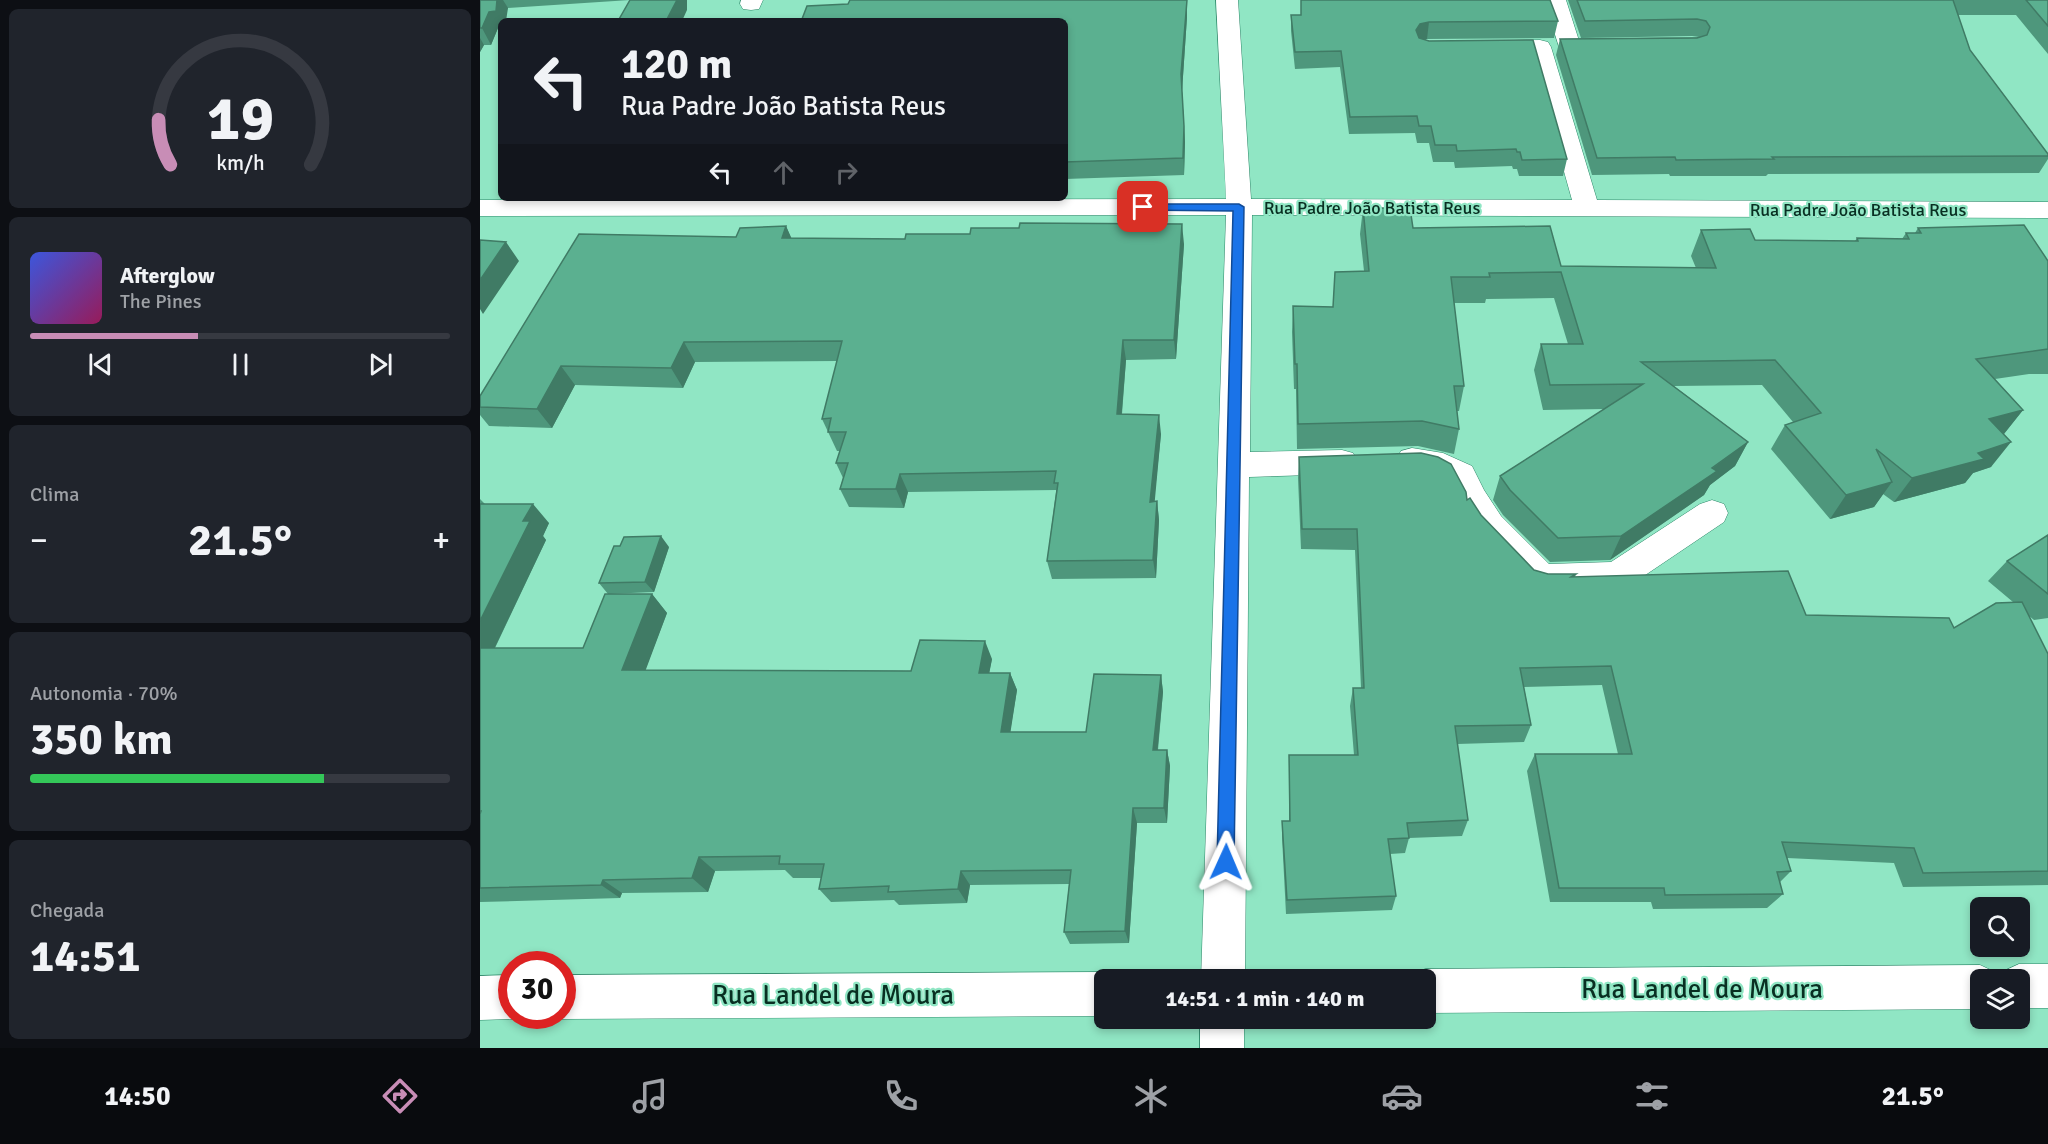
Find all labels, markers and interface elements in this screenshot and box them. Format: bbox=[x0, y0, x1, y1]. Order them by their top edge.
text: 120 m bbox=[621, 39, 732, 90]
icon: left bbox=[522, 42, 600, 120]
text: 19 bbox=[206, 81, 274, 158]
text: Rua Padre João Batista Reus bbox=[621, 90, 946, 123]
text: km/h bbox=[216, 151, 264, 177]
icon: left bbox=[704, 156, 737, 189]
icon: ahead bbox=[767, 156, 800, 189]
icon: right bbox=[830, 156, 863, 189]
pin bbox=[1117, 181, 1168, 232]
icon: arrive bbox=[1126, 190, 1159, 223]
street label: Rua Padre João Batista Reus bbox=[1264, 197, 1480, 219]
street label: Rua Padre João Batista Reus bbox=[1750, 199, 1966, 221]
text: Afterglow bbox=[120, 262, 215, 289]
text: The Pines bbox=[120, 289, 202, 314]
icon: previous bbox=[84, 348, 117, 381]
icon: pause bbox=[224, 348, 257, 381]
icon: next bbox=[364, 348, 397, 381]
text: Clima bbox=[30, 482, 79, 507]
text: 21.5° bbox=[188, 513, 292, 568]
text: − bbox=[30, 520, 48, 561]
text: + bbox=[432, 520, 450, 561]
text: Autonomia · 70% bbox=[30, 681, 178, 706]
text: 350 km bbox=[30, 712, 173, 767]
position arrow bbox=[1194, 830, 1258, 894]
map controls bbox=[1970, 897, 2030, 1029]
button: search bbox=[1970, 897, 2030, 957]
text: Chegada bbox=[30, 898, 104, 923]
text: 14:51 bbox=[30, 929, 140, 984]
speed limit sign: 30 bbox=[498, 951, 576, 1029]
button: layers bbox=[1970, 969, 2030, 1029]
street label: Rua Landel de Moura bbox=[1581, 973, 1823, 1006]
street label: Rua Landel de Moura bbox=[712, 979, 954, 1012]
text: 14:51 · 1 min · 140 m bbox=[1165, 985, 1365, 1012]
icon: directions bbox=[379, 1075, 421, 1117]
icon: music bbox=[629, 1075, 671, 1117]
icon: phone bbox=[880, 1075, 922, 1117]
icon: climate bbox=[1130, 1075, 1172, 1117]
icon: car bbox=[1381, 1075, 1423, 1117]
icon: filters bbox=[1631, 1075, 1673, 1117]
text: 14:50 bbox=[104, 1080, 170, 1113]
text: 21.5° bbox=[1881, 1080, 1944, 1113]

